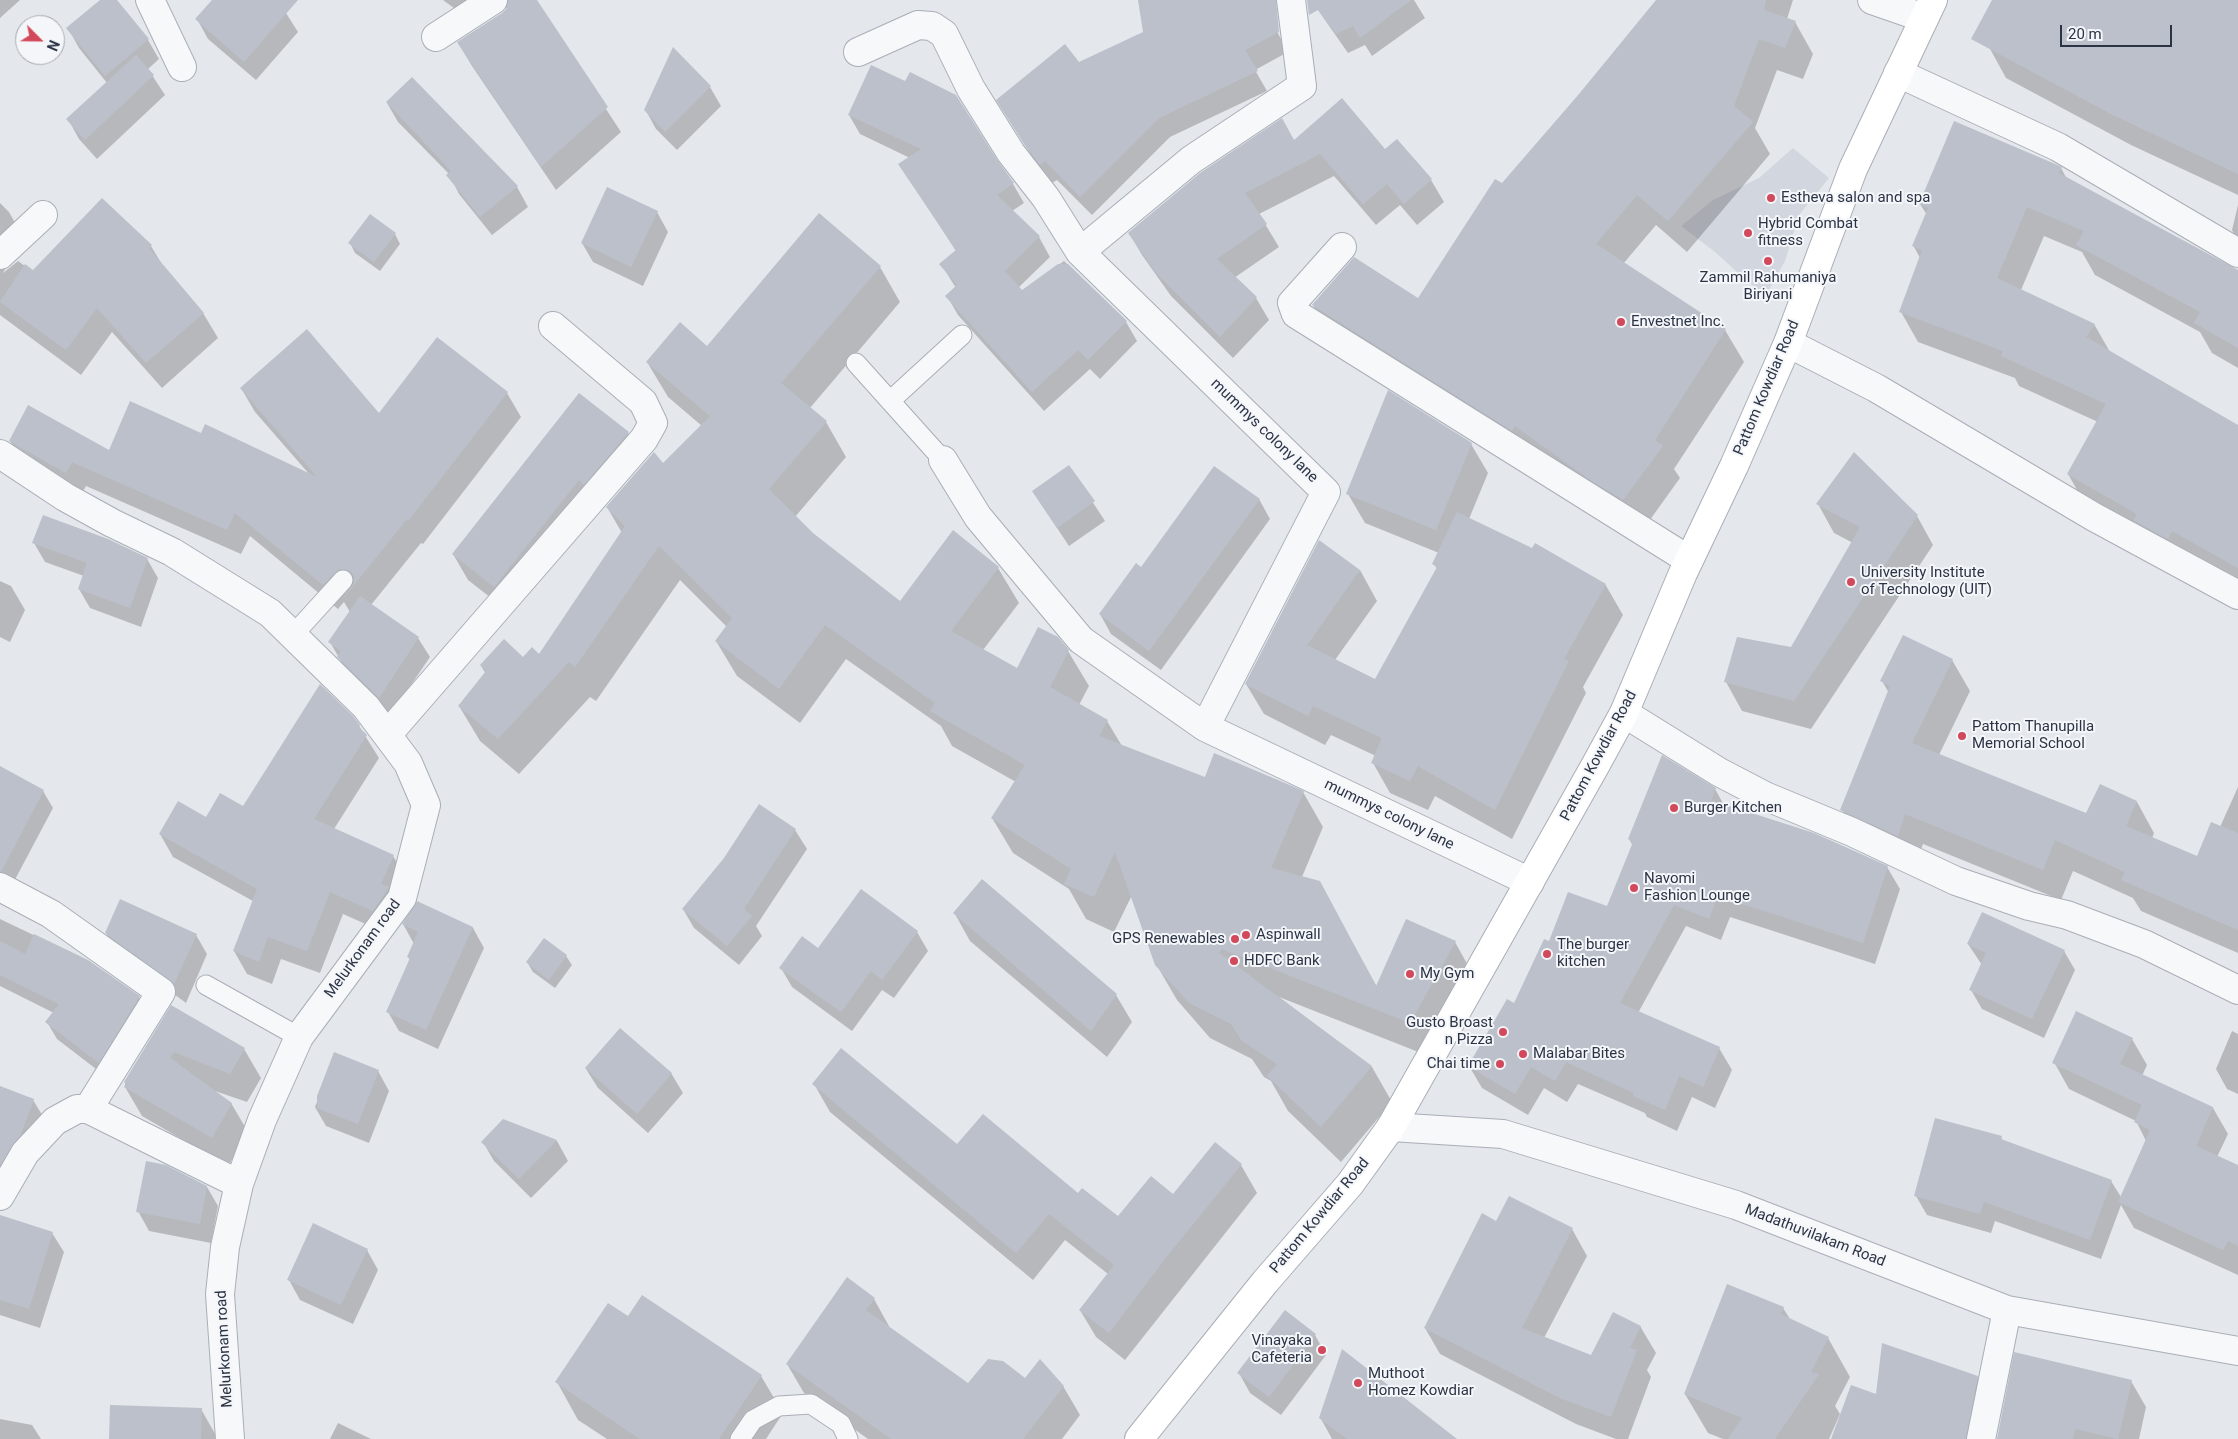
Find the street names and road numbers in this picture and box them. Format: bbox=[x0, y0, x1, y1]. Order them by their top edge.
street label: Pattom Kowdiar Road bbox=[1730, 318, 1804, 458]
street label: mummys colony lane bbox=[1207, 375, 1321, 487]
street label: Pattom Kowdiar Road bbox=[1557, 688, 1641, 824]
street label: mummys colony lane bbox=[1321, 776, 1457, 854]
street label: Melurkonam road bbox=[321, 896, 405, 1002]
street label: Pattom Kowdiar Road bbox=[1266, 1155, 1374, 1277]
street label: Madathuvilakam Road bbox=[1742, 1201, 1888, 1271]
street label: Melurkonam road bbox=[213, 1290, 237, 1408]

